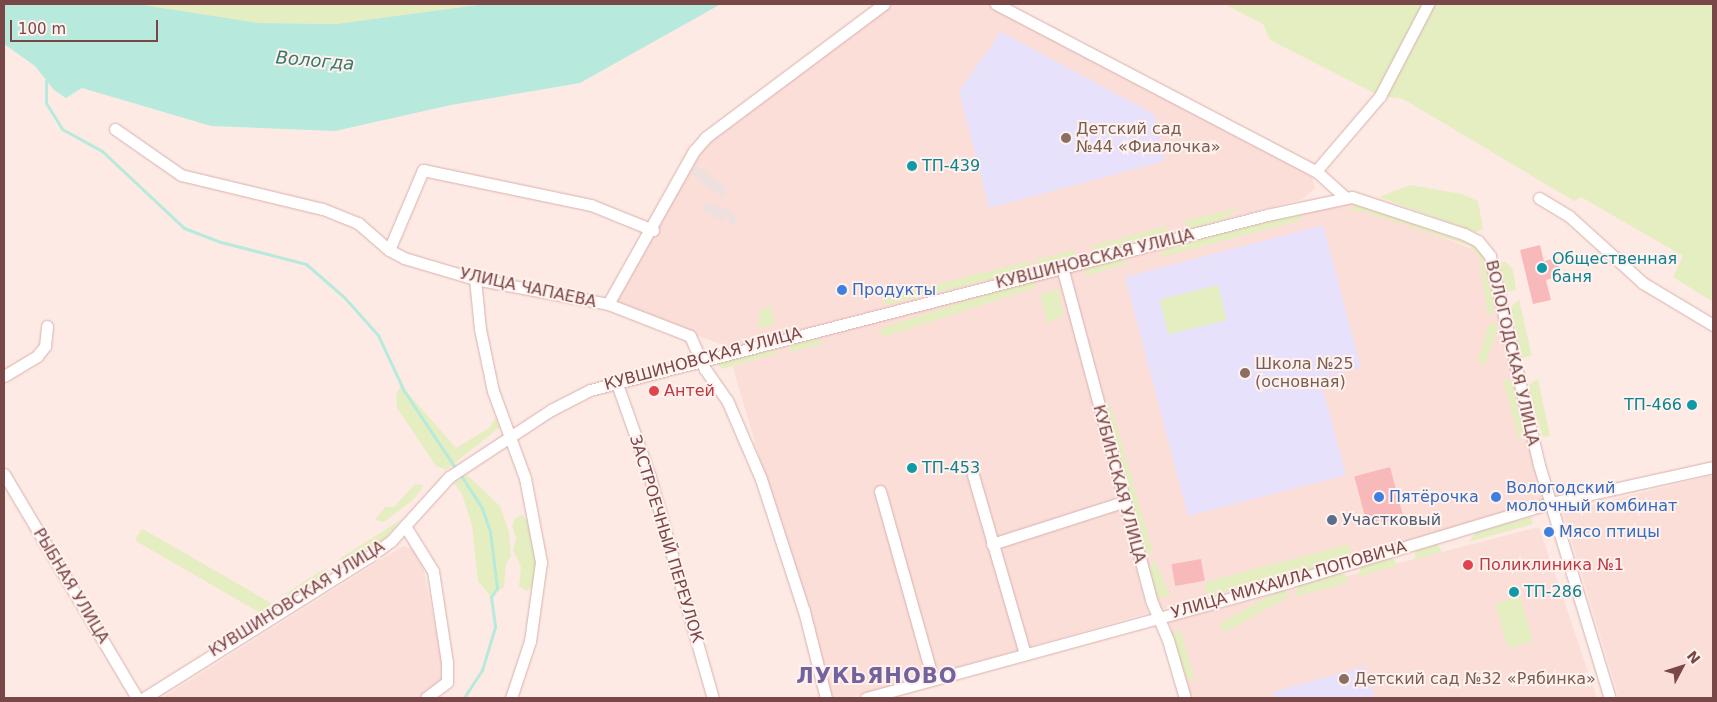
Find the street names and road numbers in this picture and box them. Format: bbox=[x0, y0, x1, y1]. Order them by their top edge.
street label: КУВШИНОВСКАЯ УЛИЦА bbox=[994, 225, 1196, 293]
street label: ВОЛОГОДСКАЯ УЛИЦА bbox=[1481, 258, 1543, 448]
street label: УЛИЦА ЧАПАЕВА bbox=[458, 264, 598, 312]
street label: КУВШИНОВСКАЯ УЛИЦА bbox=[602, 323, 804, 395]
street label: КУБИНСКАЯ УЛИЦА bbox=[1089, 403, 1149, 565]
street label: ЗАСТРОЕЧНЫЙ ПЕРЕУЛОК bbox=[625, 433, 707, 645]
street label: РЫБНАЯ УЛИЦА bbox=[29, 525, 113, 647]
street label: КУВШИНОВСКАЯ УЛИЦА bbox=[206, 537, 388, 661]
street label: УЛИЦА МИХАИЛА ПОПОВИЧА bbox=[1169, 537, 1409, 623]

